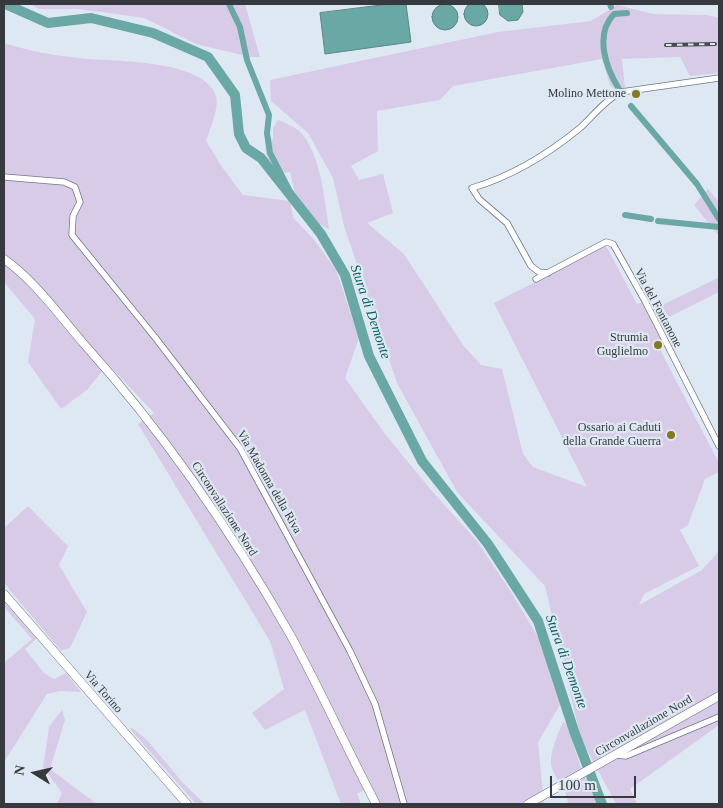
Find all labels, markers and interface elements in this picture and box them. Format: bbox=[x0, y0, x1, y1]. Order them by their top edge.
place label: Molino Mettone bbox=[548, 87, 626, 101]
marker: Molino Mettone bbox=[630, 88, 642, 100]
water label: Stura di Demonte bbox=[346, 263, 394, 361]
street label: Via del Fontanone bbox=[631, 266, 685, 350]
place label: Strumia Guglielmo bbox=[597, 331, 648, 359]
marker: Strumia Guglielmo bbox=[652, 339, 664, 351]
place label: Ossario ai Caduti della Grande Guerra bbox=[563, 421, 661, 449]
street label: Via Madonna della Riva bbox=[234, 428, 304, 536]
marker: Ossario ai Caduti della Grande Guerra bbox=[665, 429, 677, 441]
street label: Circonvallazione Nord bbox=[188, 459, 260, 559]
water label: Stura di Demonte bbox=[541, 613, 591, 711]
street label: Via Torino bbox=[81, 668, 125, 716]
street label: Circonvallazione Nord bbox=[593, 692, 695, 760]
north arrow bbox=[10, 748, 60, 798]
text: N bbox=[11, 764, 28, 777]
scale bar bbox=[553, 766, 639, 798]
text: 100 m bbox=[558, 777, 596, 793]

